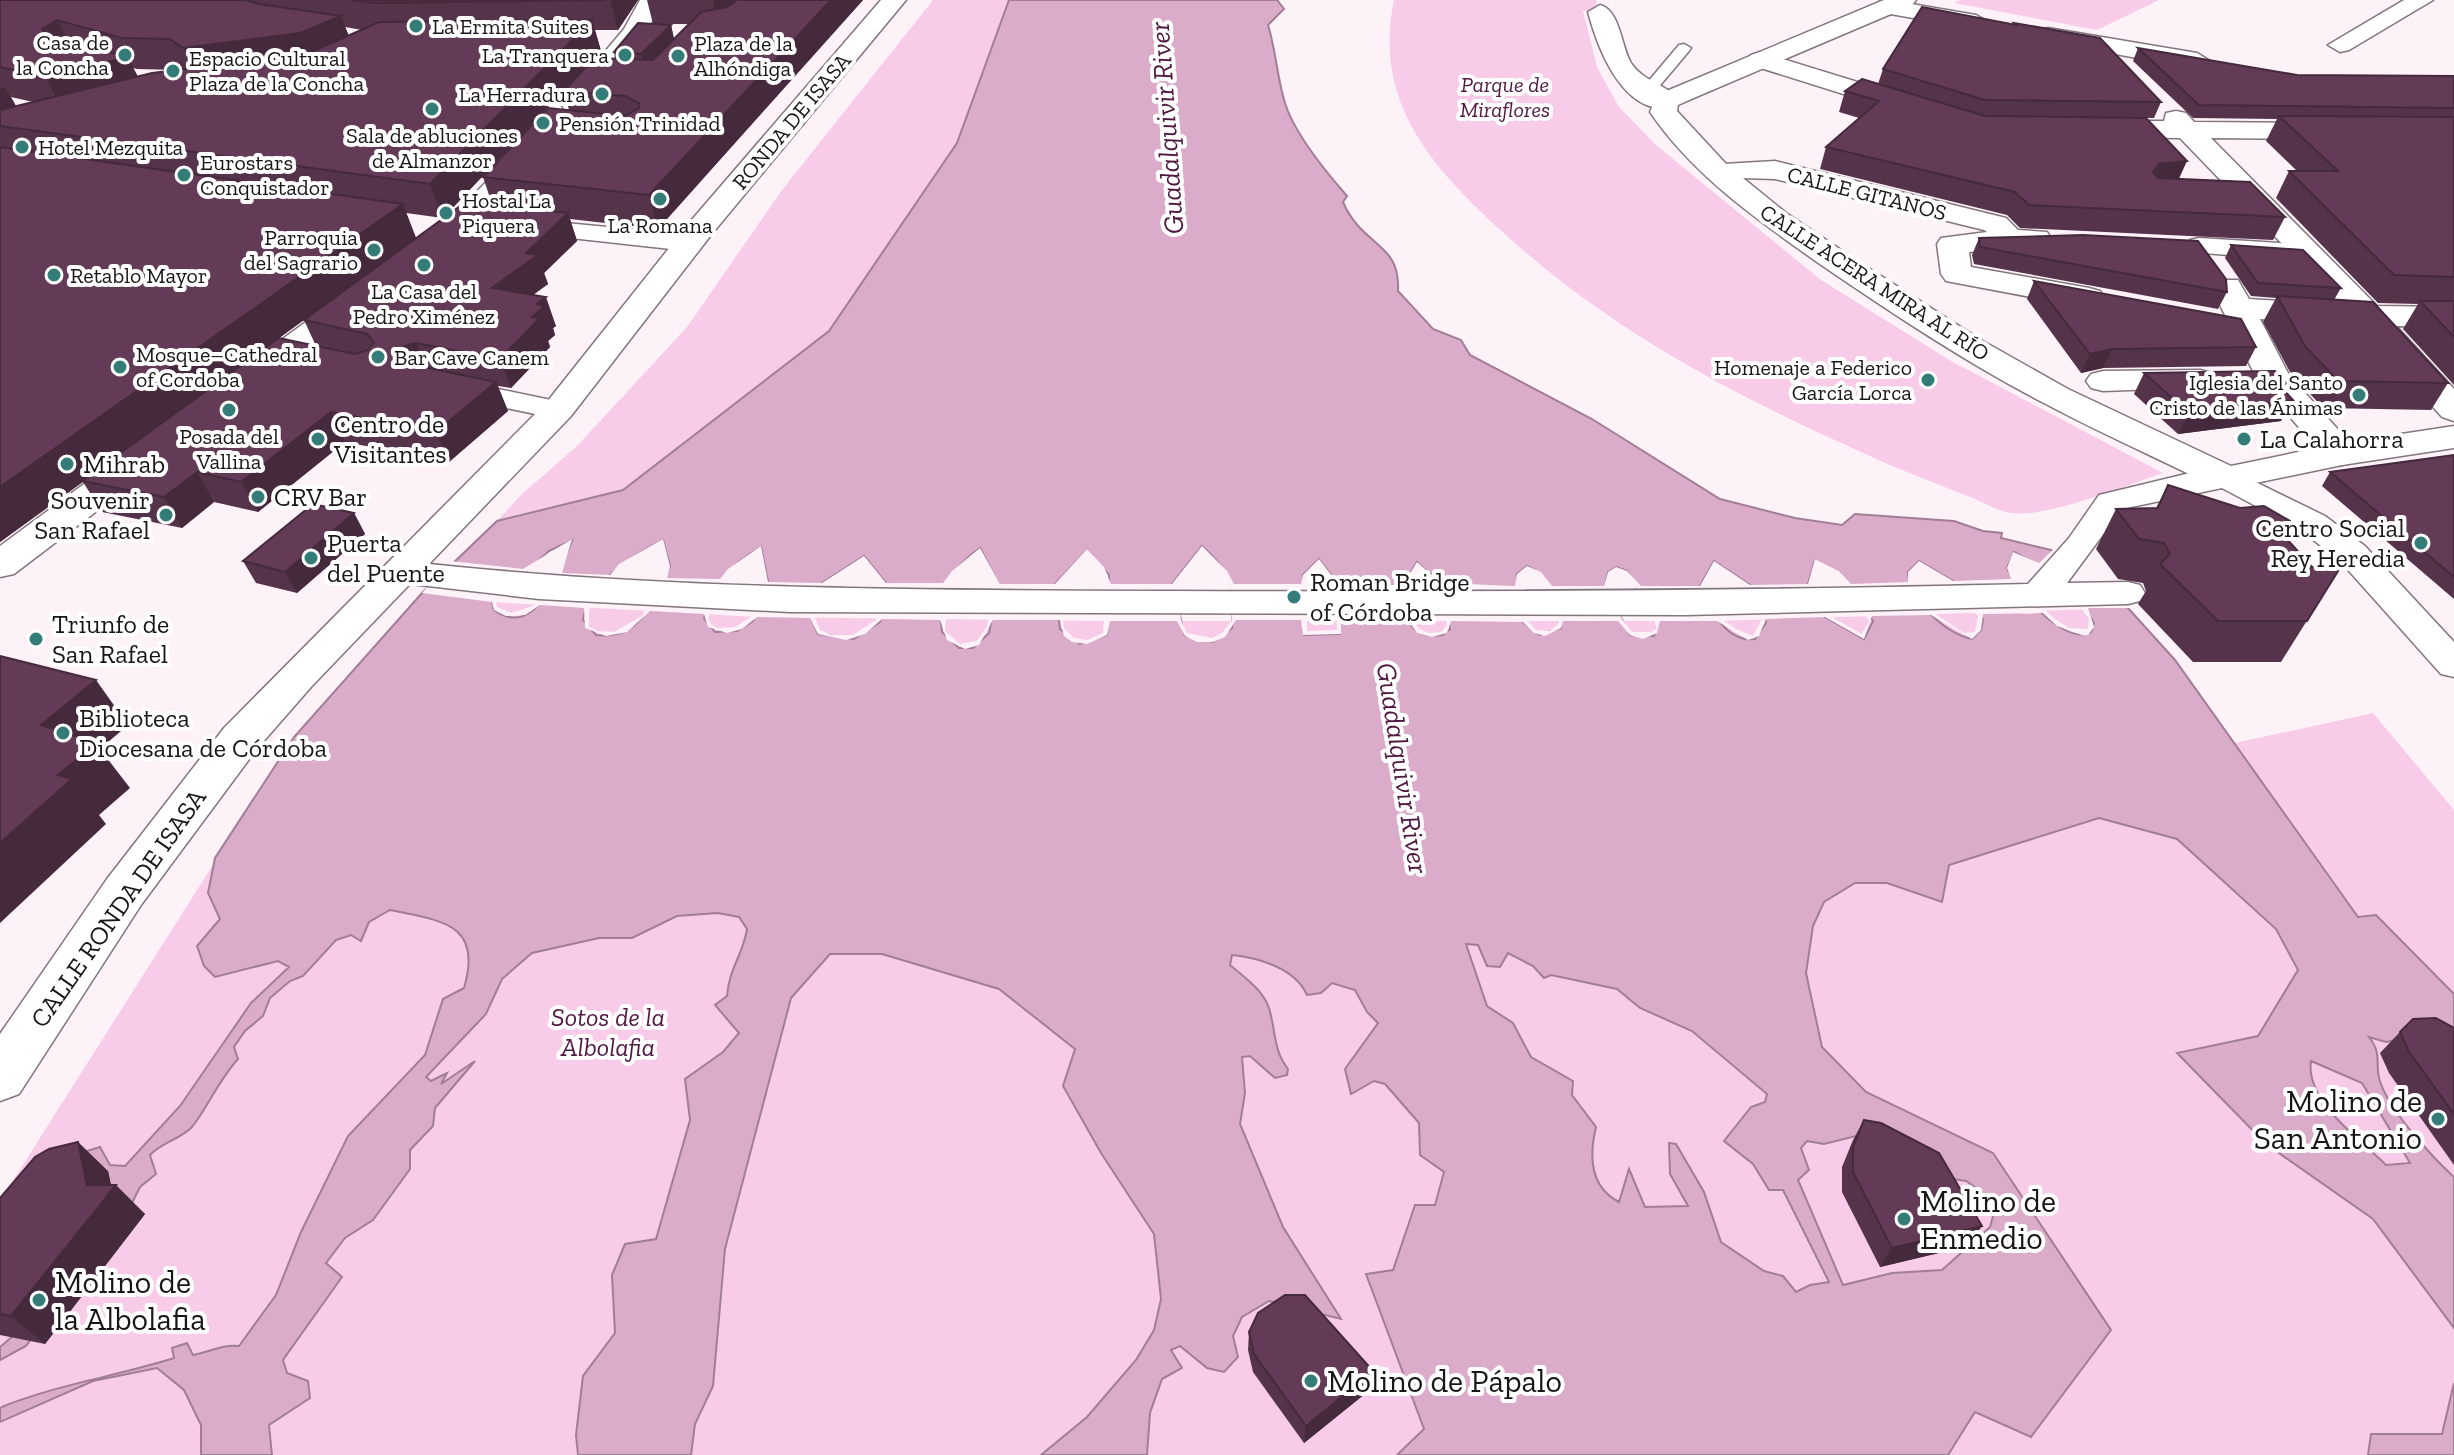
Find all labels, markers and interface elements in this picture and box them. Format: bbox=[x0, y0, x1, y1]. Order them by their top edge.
place label: La Ermita Suites bbox=[432, 13, 589, 40]
marker: La Ermita Suites bbox=[407, 17, 425, 35]
water label: Guadalquivir River bbox=[1143, 20, 1190, 235]
place label: Casa de la Concha bbox=[16, 29, 109, 81]
place label: Plaza de la Alhóndiga bbox=[694, 30, 793, 82]
place label: La Tranquera bbox=[482, 42, 609, 69]
place label: Espacio Cultural Plaza de la Concha bbox=[189, 45, 364, 97]
marker: Casa de la Concha bbox=[116, 46, 134, 64]
marker: La Tranquera bbox=[616, 46, 634, 64]
marker: Plaza de la Alhóndiga bbox=[669, 47, 687, 65]
street label: RONDA DE ISASA bbox=[726, 47, 857, 195]
marker: Espacio Cultural Plaza de la Concha bbox=[164, 62, 182, 80]
park label: Parque de Miraflores bbox=[1460, 71, 1550, 123]
place label: La Herradura bbox=[459, 81, 586, 108]
marker: La Herradura bbox=[593, 85, 611, 103]
marker: Sala de abluciones de Almanzor bbox=[423, 100, 441, 118]
place label: Pensión Trinidad bbox=[559, 110, 721, 137]
marker: Pensión Trinidad bbox=[534, 114, 552, 132]
place label: Sala de abluciones de Almanzor bbox=[346, 122, 518, 174]
place label: Hotel Mezquita bbox=[38, 134, 184, 161]
marker: Hotel Mezquita bbox=[13, 138, 31, 156]
place label: Eurostars Conquistador bbox=[200, 149, 329, 201]
street label: CALLE GITANOS bbox=[1784, 161, 1949, 226]
marker: Eurostars Conquistador bbox=[175, 166, 193, 184]
place label: Hostal La Piquera bbox=[462, 187, 552, 239]
marker: La Romana bbox=[651, 190, 669, 208]
street label: CALLE ACERA MIRA AL RÍO bbox=[1755, 198, 1994, 367]
marker: Hostal La Piquera bbox=[437, 204, 455, 222]
place label: La Romana bbox=[607, 212, 713, 239]
place label: Parroquia del Sagrario bbox=[244, 224, 358, 276]
marker: Parroquia del Sagrario bbox=[365, 241, 383, 259]
marker: La Casa del Pedro Ximénez bbox=[415, 256, 433, 274]
place label: Retablo Mayor bbox=[70, 262, 207, 289]
marker: Retablo Mayor bbox=[45, 266, 63, 284]
place label: La Casa del Pedro Ximénez bbox=[353, 278, 495, 330]
place label: Mosque–Cathedral of Cordoba bbox=[136, 341, 318, 393]
place label: Bar Cave Canem bbox=[394, 344, 549, 371]
marker: Bar Cave Canem bbox=[369, 348, 387, 366]
place label: Homenaje a Federico García Lorca bbox=[1714, 354, 1912, 406]
marker: Mosque–Cathedral of Cordoba bbox=[111, 358, 129, 376]
place label: Iglesia del Santo Cristo de las Ánimas bbox=[2149, 369, 2343, 421]
marker: Homenaje a Federico García Lorca bbox=[1919, 371, 1937, 389]
marker: Iglesia del Santo Cristo de las Ánimas bbox=[2350, 386, 2368, 404]
marker: Posada del Vallina bbox=[220, 401, 238, 419]
place label: Centro de Visitantes bbox=[333, 408, 447, 470]
place label: Posada del Vallina bbox=[179, 423, 279, 475]
place label: La Calahorra bbox=[2260, 423, 2404, 455]
marker: Centro de Visitantes bbox=[309, 430, 327, 448]
marker: La Calahorra bbox=[2235, 430, 2253, 448]
place label: Mihrab bbox=[83, 448, 165, 480]
marker: Mihrab bbox=[58, 455, 76, 473]
place label: CRV Bar bbox=[274, 481, 367, 513]
place label: Souvenir San Rafael bbox=[34, 484, 150, 546]
marker: CRV Bar bbox=[249, 488, 267, 506]
marker: Souvenir San Rafael bbox=[157, 506, 175, 524]
place label: Centro Social Rey Heredia bbox=[2255, 512, 2405, 574]
place label: Puerta del Puente bbox=[327, 527, 445, 589]
marker: Centro Social Rey Heredia bbox=[2412, 534, 2430, 552]
marker: Puerta del Puente bbox=[302, 549, 320, 567]
place label: Roman Bridge of Córdoba bbox=[1310, 566, 1470, 628]
marker: Roman Bridge of Córdoba bbox=[1285, 588, 1303, 606]
place label: Triunfo de San Rafael bbox=[52, 608, 169, 670]
marker: Triunfo de San Rafael bbox=[27, 630, 45, 648]
water label: Guadalquivir River bbox=[1370, 660, 1436, 876]
place label: Biblioteca Diocesana de Córdoba bbox=[79, 702, 327, 764]
marker: Biblioteca Diocesana de Córdoba bbox=[54, 724, 72, 742]
street label: CALLE RONDA DE ISASA bbox=[23, 781, 213, 1034]
park label: Sotos de la Albolafia bbox=[551, 1001, 665, 1063]
place label: Molino de San Antonio bbox=[2254, 1082, 2422, 1157]
marker: Molino de San Antonio bbox=[2429, 1110, 2447, 1128]
place label: Molino de Enmedio bbox=[1920, 1182, 2056, 1257]
marker: Molino de Enmedio bbox=[1895, 1210, 1913, 1228]
place label: Molino de la Albolafia bbox=[55, 1263, 206, 1338]
marker: Molino de la Albolafia bbox=[30, 1291, 48, 1309]
place label: Molino de Pápalo bbox=[1327, 1362, 1562, 1400]
marker: Molino de Pápalo bbox=[1302, 1372, 1320, 1390]

